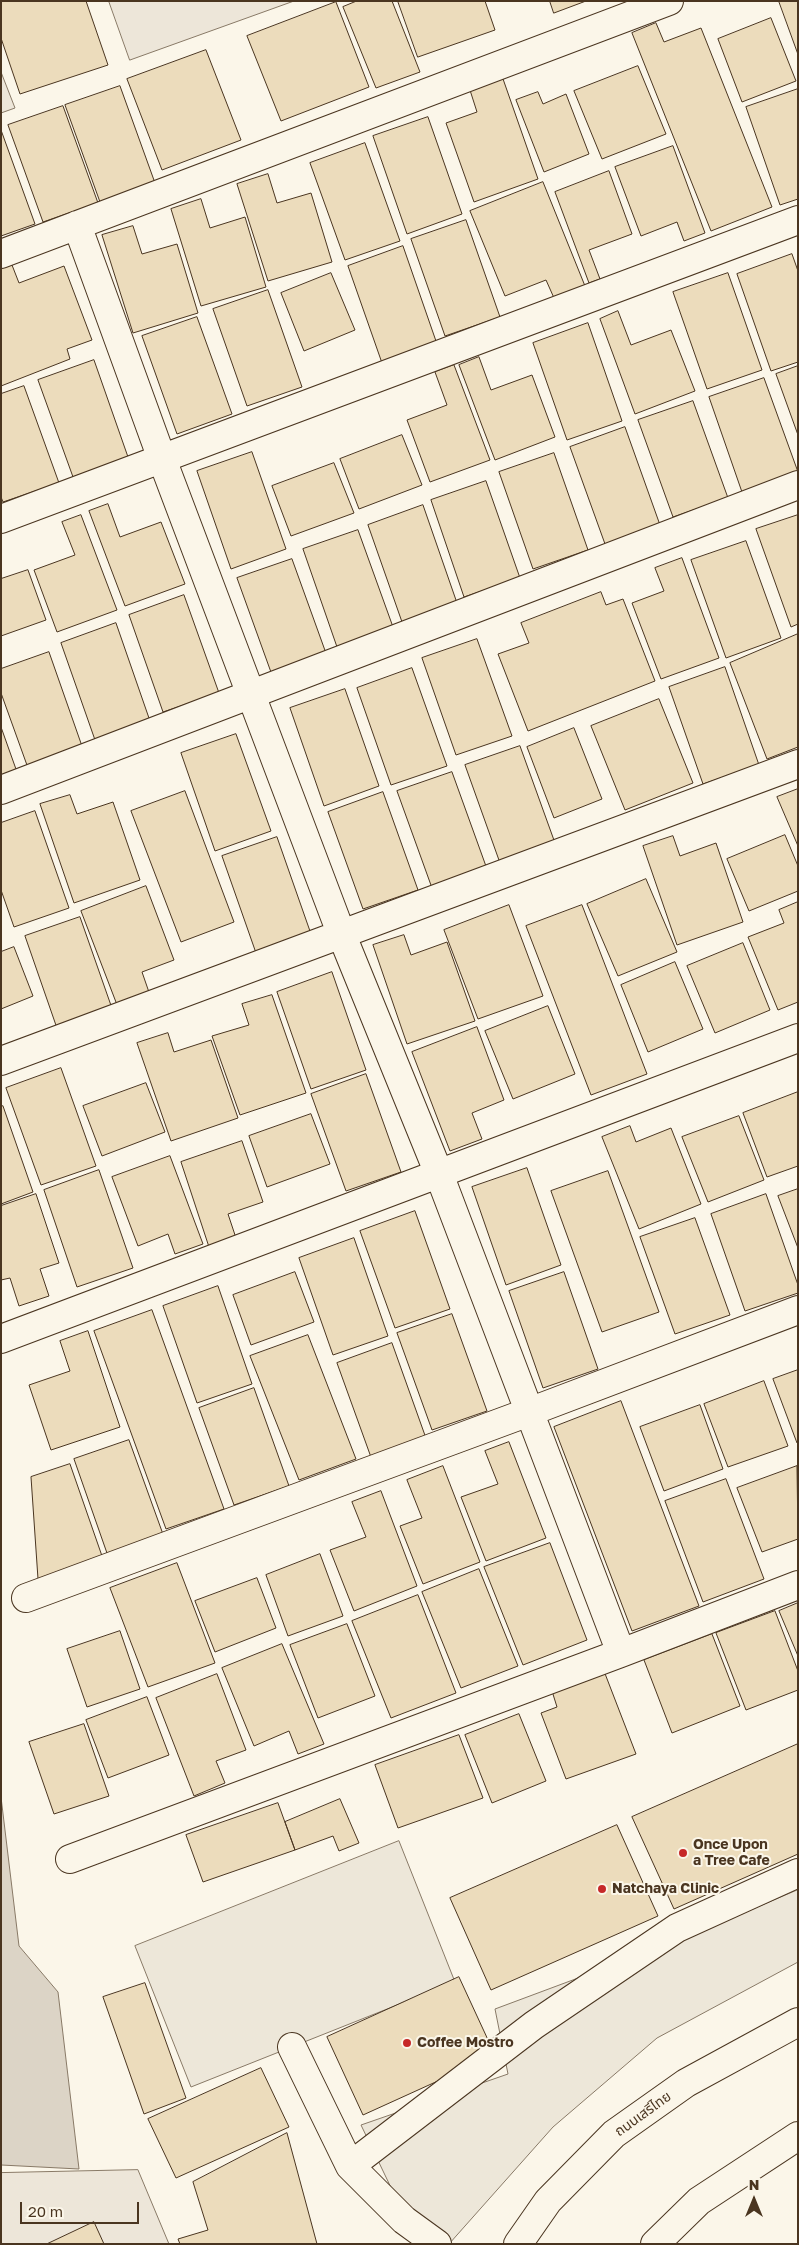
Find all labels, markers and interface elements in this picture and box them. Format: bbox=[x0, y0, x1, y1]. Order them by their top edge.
place label: Once Upon a Tree Cafe bbox=[693, 1837, 770, 1870]
marker: Once Upon a Tree Cafe bbox=[677, 1847, 689, 1859]
place label: Natchaya Clinic bbox=[612, 1881, 719, 1897]
marker: Natchaya Clinic bbox=[596, 1883, 608, 1895]
place label: Coffee Mostro bbox=[417, 2035, 514, 2051]
marker: Coffee Mostro bbox=[401, 2037, 413, 2049]
street label: ถนนเสรีไทย bbox=[612, 2088, 674, 2140]
north arrow bbox=[729, 2175, 779, 2225]
text: N bbox=[749, 2176, 759, 2193]
scale bar bbox=[22, 2192, 141, 2224]
text: 20 m bbox=[28, 2202, 63, 2220]

